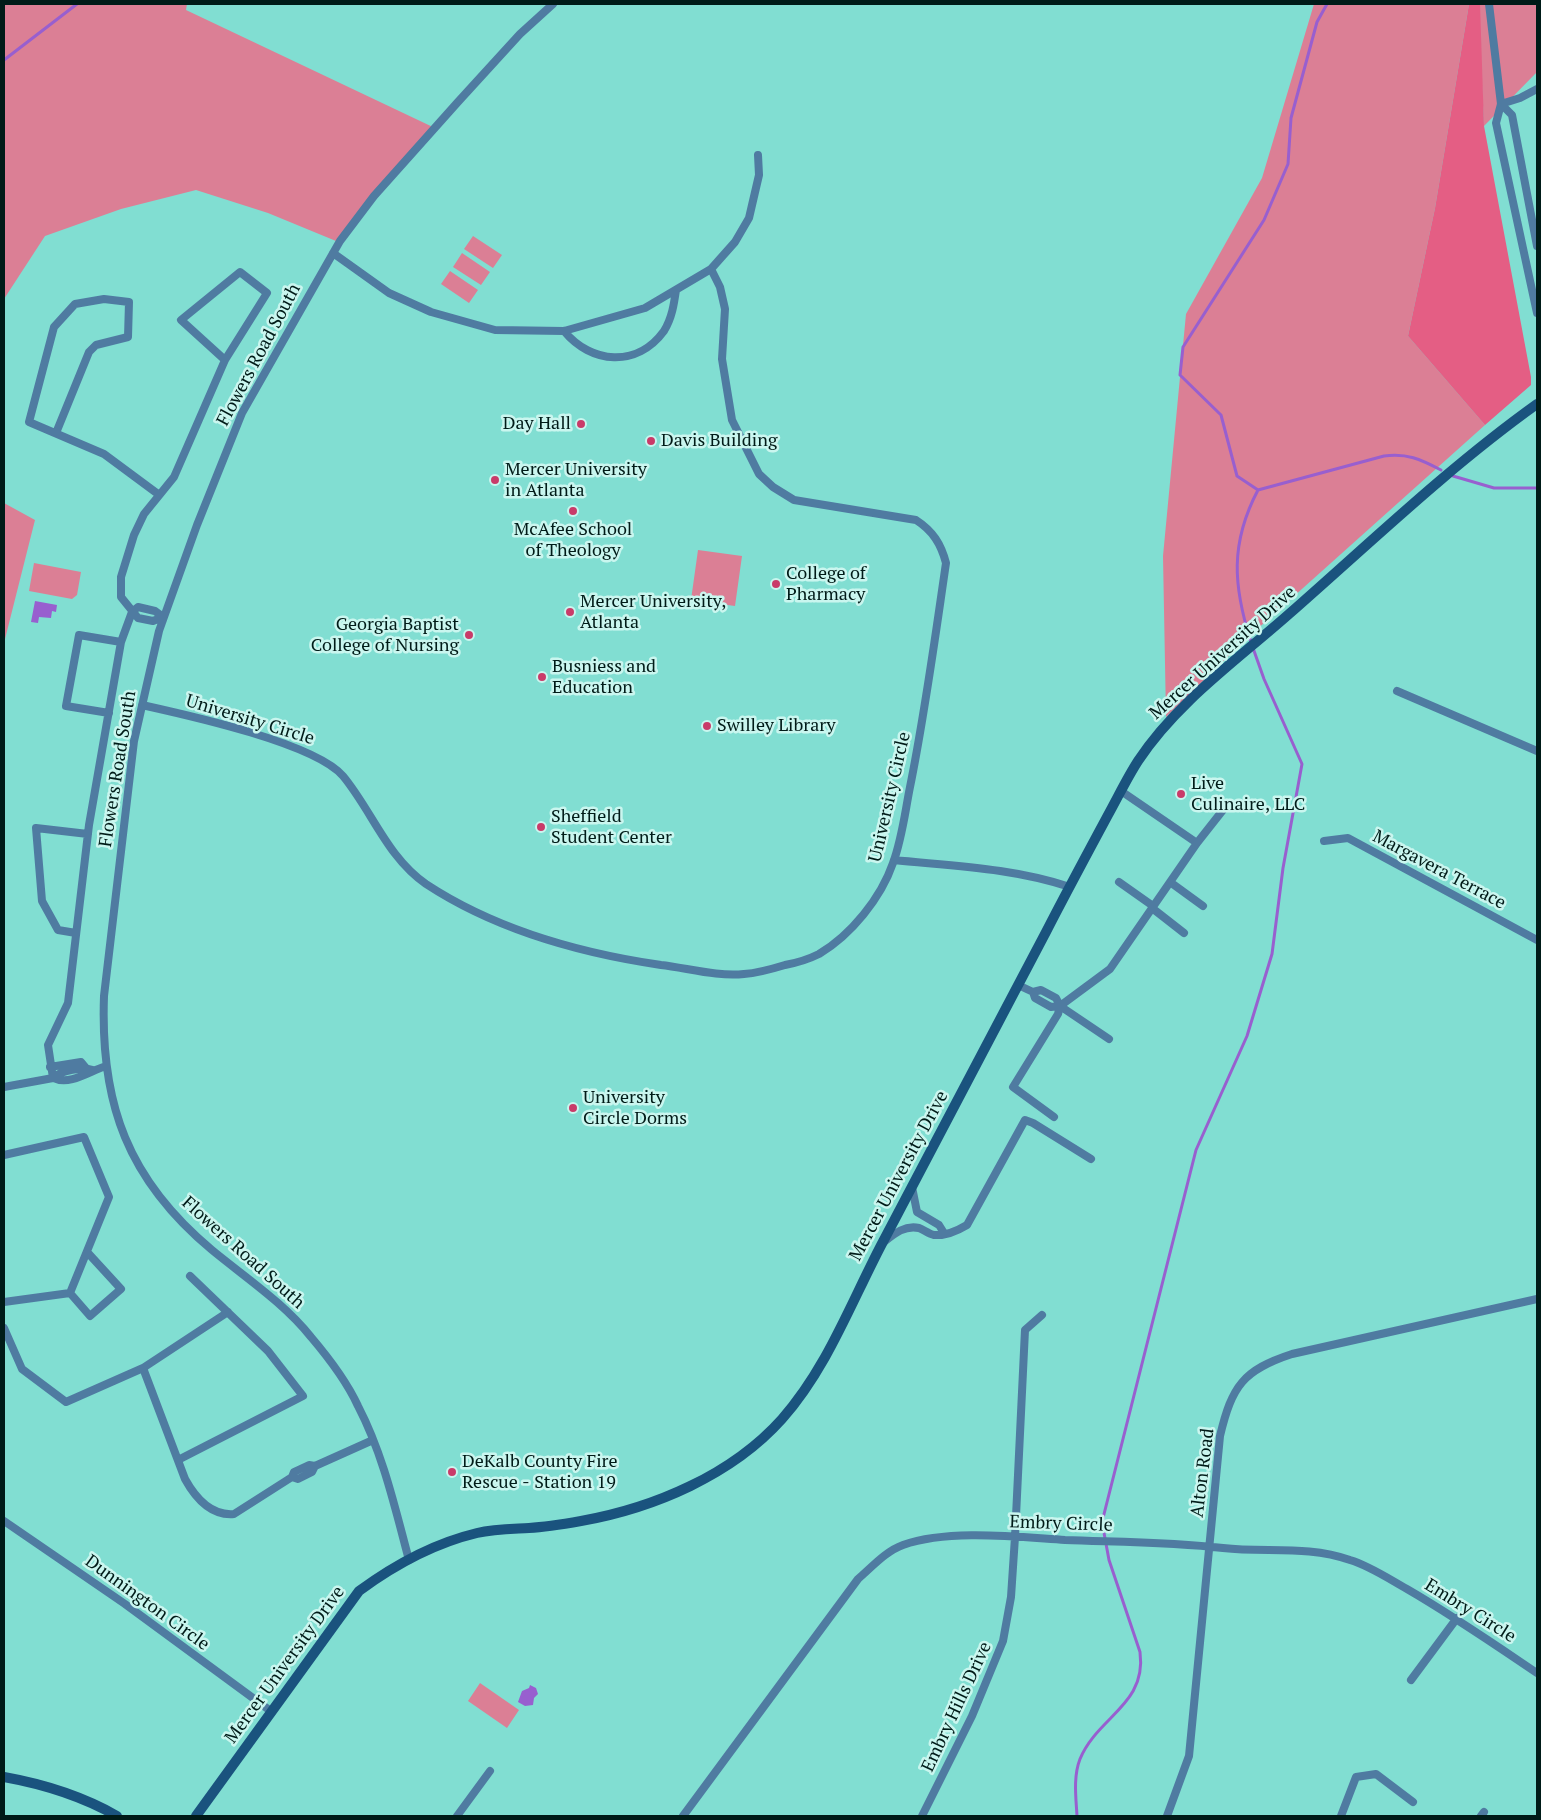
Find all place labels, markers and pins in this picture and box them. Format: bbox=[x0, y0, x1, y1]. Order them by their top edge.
place label: Day Hall bbox=[503, 413, 571, 435]
marker: Day Hall bbox=[575, 418, 587, 430]
place label: Davis Building bbox=[661, 430, 777, 452]
marker: Davis Building bbox=[645, 435, 657, 447]
place label: Mercer University in Atlanta bbox=[505, 459, 647, 502]
marker: Mercer University in Atlanta bbox=[489, 474, 501, 486]
marker: McAfee School of Theology bbox=[567, 505, 579, 517]
place label: McAfee School of Theology bbox=[514, 519, 632, 562]
place label: College of Pharmacy bbox=[786, 563, 866, 606]
marker: College of Pharmacy bbox=[770, 578, 782, 590]
place label: Mercer University, Atlanta bbox=[580, 591, 726, 634]
marker: Mercer University, Atlanta bbox=[564, 606, 576, 618]
place label: Georgia Baptist College of Nursing bbox=[311, 614, 459, 656]
marker: Georgia Baptist College of Nursing bbox=[463, 629, 475, 641]
place label: Busniess and Education bbox=[552, 656, 656, 699]
marker: Busniess and Education bbox=[536, 671, 548, 683]
place label: Swilley Library bbox=[717, 715, 836, 737]
marker: Swilley Library bbox=[701, 720, 713, 732]
place label: Live Culinaire, LLC bbox=[1191, 773, 1305, 816]
marker: Live Culinaire, LLC bbox=[1175, 788, 1187, 800]
place label: Sheffield Student Center bbox=[551, 806, 672, 849]
marker: Sheffield Student Center bbox=[535, 821, 547, 833]
place label: University Circle Dorms bbox=[583, 1087, 687, 1130]
marker: University Circle Dorms bbox=[567, 1102, 579, 1114]
place label: DeKalb County Fire Rescue - Station 19 bbox=[462, 1451, 618, 1494]
marker: DeKalb County Fire Rescue - Station 19 bbox=[446, 1466, 458, 1478]

